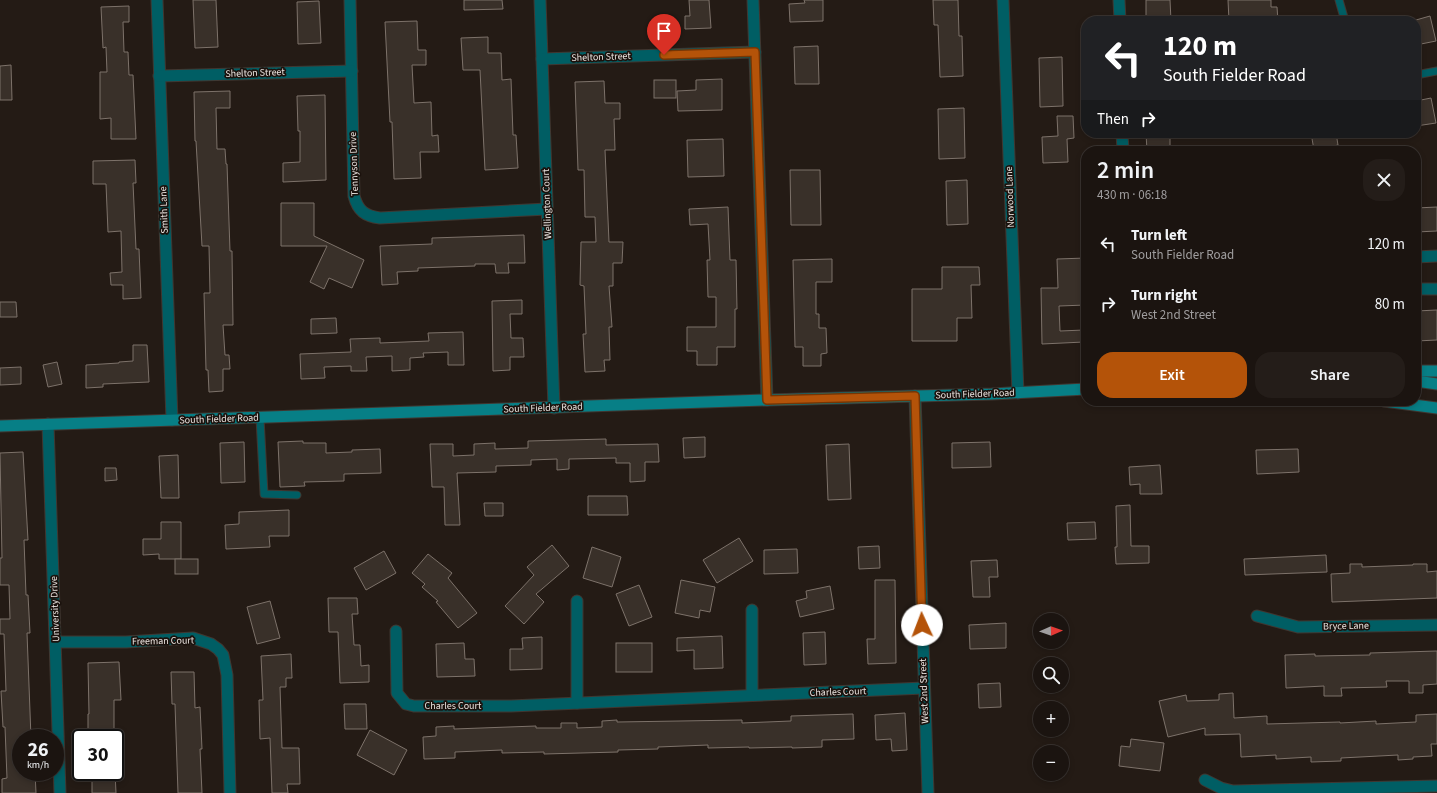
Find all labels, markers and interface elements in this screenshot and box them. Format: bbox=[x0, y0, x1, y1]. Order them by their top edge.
pin bbox=[647, 14, 681, 55]
icon: arrive bbox=[653, 20, 675, 42]
text: 120 m bbox=[1163, 26, 1237, 66]
icon: left bbox=[1097, 32, 1149, 84]
street label: Shelton Street bbox=[571, 49, 632, 65]
text: South Fielder Road bbox=[1163, 63, 1306, 88]
street label: Shelton Street bbox=[225, 65, 286, 81]
icon: right bbox=[1137, 108, 1159, 130]
text: Then bbox=[1097, 109, 1129, 130]
street label: Tennyson Drive bbox=[346, 132, 362, 196]
text: 2 min bbox=[1097, 153, 1154, 188]
button: close bbox=[1363, 159, 1405, 201]
street label: Norwood Lane bbox=[1002, 166, 1018, 228]
street label: Wellington Court bbox=[539, 168, 555, 239]
street label: Smith Lane bbox=[156, 186, 172, 234]
text: 430 m · 06:18 bbox=[1097, 186, 1167, 204]
text: Turn left bbox=[1131, 225, 1187, 246]
icon: left bbox=[1097, 233, 1119, 255]
text: 120 m bbox=[1367, 234, 1405, 255]
text: South Fielder Road bbox=[1131, 246, 1234, 264]
text: Turn right bbox=[1131, 285, 1197, 306]
icon: right bbox=[1097, 293, 1119, 315]
text: 80 m bbox=[1375, 294, 1405, 315]
text: West 2nd Street bbox=[1131, 306, 1216, 324]
button: Exit bbox=[1097, 352, 1247, 398]
button: Share bbox=[1255, 352, 1405, 398]
street label: South Fielder Road bbox=[935, 386, 1015, 402]
street label: South Fielder Road bbox=[503, 400, 583, 416]
street label: South Fielder Road bbox=[179, 411, 259, 427]
street label: University Drive bbox=[47, 576, 63, 642]
position arrow bbox=[901, 604, 943, 646]
north arrow bbox=[1033, 613, 1069, 649]
map controls bbox=[1033, 613, 1069, 781]
street label: Bryce Lane bbox=[1323, 619, 1369, 633]
street label: Freeman Court bbox=[132, 633, 195, 649]
button: search bbox=[1033, 657, 1069, 693]
street label: West 2nd Street bbox=[916, 658, 932, 724]
street label: Charles Court bbox=[809, 684, 867, 700]
street label: Charles Court bbox=[425, 699, 482, 713]
button: + bbox=[1033, 701, 1069, 737]
speed limit sign: 30 bbox=[72, 729, 124, 781]
text: 26 bbox=[27, 736, 49, 764]
button: − bbox=[1033, 745, 1069, 781]
text: km/h bbox=[27, 758, 49, 772]

